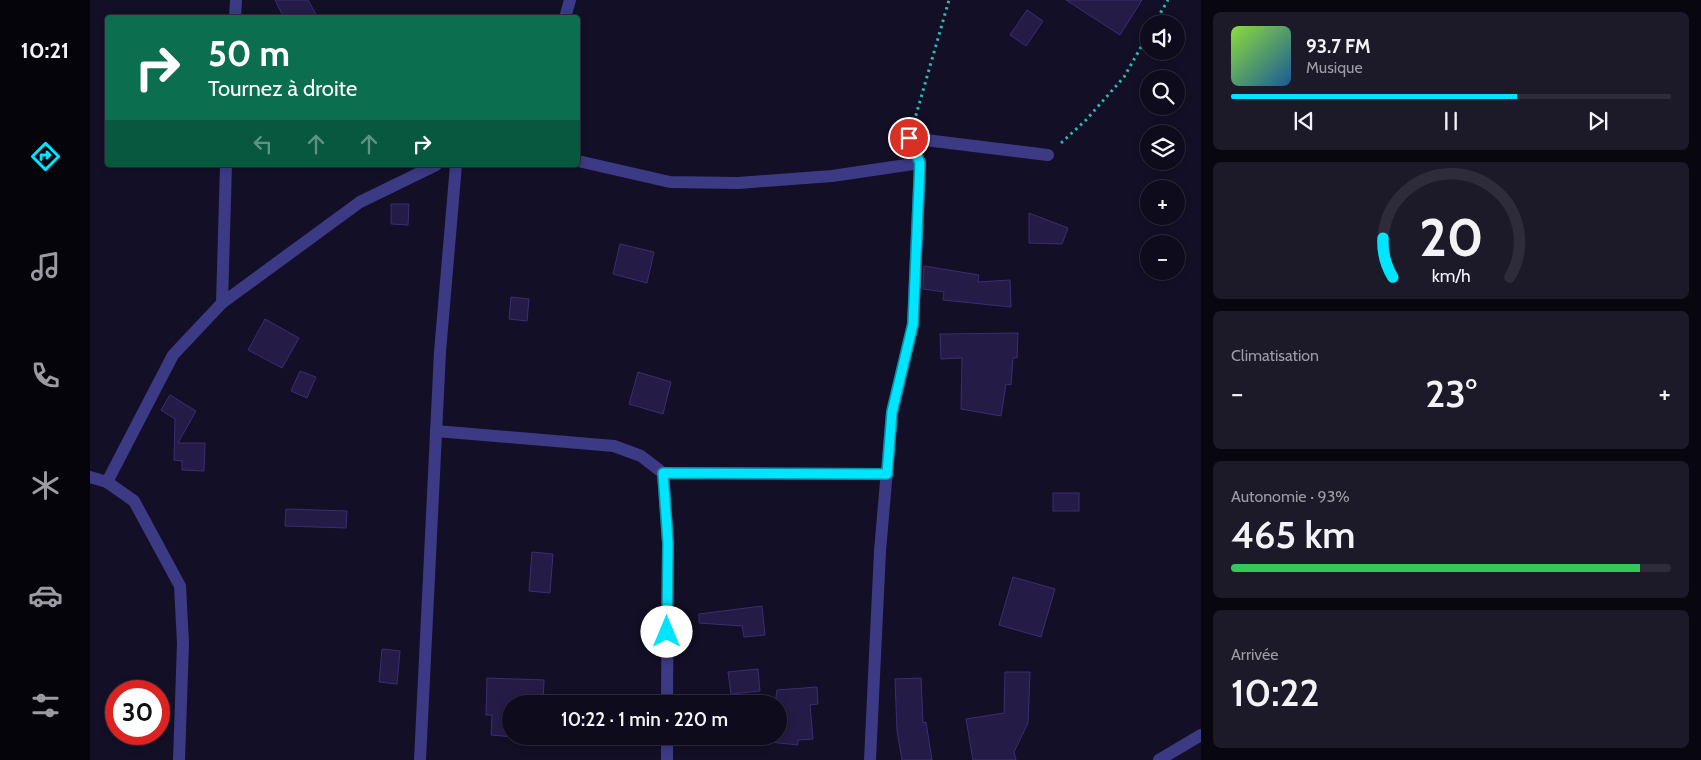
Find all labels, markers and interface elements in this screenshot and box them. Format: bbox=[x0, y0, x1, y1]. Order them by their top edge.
map controls bbox=[1140, 15, 1185, 280]
button: sound bbox=[1140, 15, 1185, 60]
text: 50 m bbox=[208, 32, 290, 75]
icon: right bbox=[125, 35, 190, 100]
text: 93.7 FM bbox=[1306, 35, 1371, 58]
text: 10:21 bbox=[21, 37, 69, 64]
text: Musique bbox=[1306, 58, 1363, 77]
button: search bbox=[1140, 70, 1185, 115]
text: Tournez à droite bbox=[208, 75, 357, 102]
icon: previous bbox=[1290, 107, 1318, 135]
icon: pause bbox=[1437, 107, 1465, 135]
icon: next bbox=[1584, 107, 1612, 135]
pin bbox=[888, 117, 930, 159]
icon: arrive bbox=[895, 124, 923, 152]
button: layers bbox=[1140, 125, 1185, 170]
icon: left bbox=[249, 130, 277, 158]
icon: ahead bbox=[302, 130, 330, 158]
icon: ahead bbox=[355, 130, 383, 158]
icon: right bbox=[408, 130, 436, 158]
icon: directions bbox=[28, 139, 63, 174]
button: + bbox=[1140, 180, 1185, 225]
text: 20 bbox=[1419, 206, 1483, 269]
button: − bbox=[1140, 235, 1185, 280]
icon: music bbox=[28, 249, 63, 284]
text: km/h bbox=[1431, 265, 1471, 286]
text: Climatisation bbox=[1231, 346, 1319, 365]
icon: phone bbox=[28, 358, 63, 393]
text: 23° bbox=[1425, 370, 1477, 417]
text: − bbox=[1231, 376, 1243, 410]
text: + bbox=[1659, 376, 1671, 410]
icon: climate bbox=[28, 468, 63, 503]
text: Autonomie · 93% bbox=[1231, 487, 1350, 506]
text: 465 km bbox=[1231, 511, 1356, 558]
icon: car bbox=[28, 578, 63, 613]
position arrow bbox=[640, 605, 692, 657]
text: Arrivée bbox=[1231, 645, 1278, 664]
text: 10:22 bbox=[1231, 669, 1319, 716]
speed limit sign: 30 bbox=[105, 680, 170, 745]
icon: filters bbox=[28, 688, 63, 723]
text: 10:22 · 1 min · 220 m bbox=[561, 708, 728, 731]

